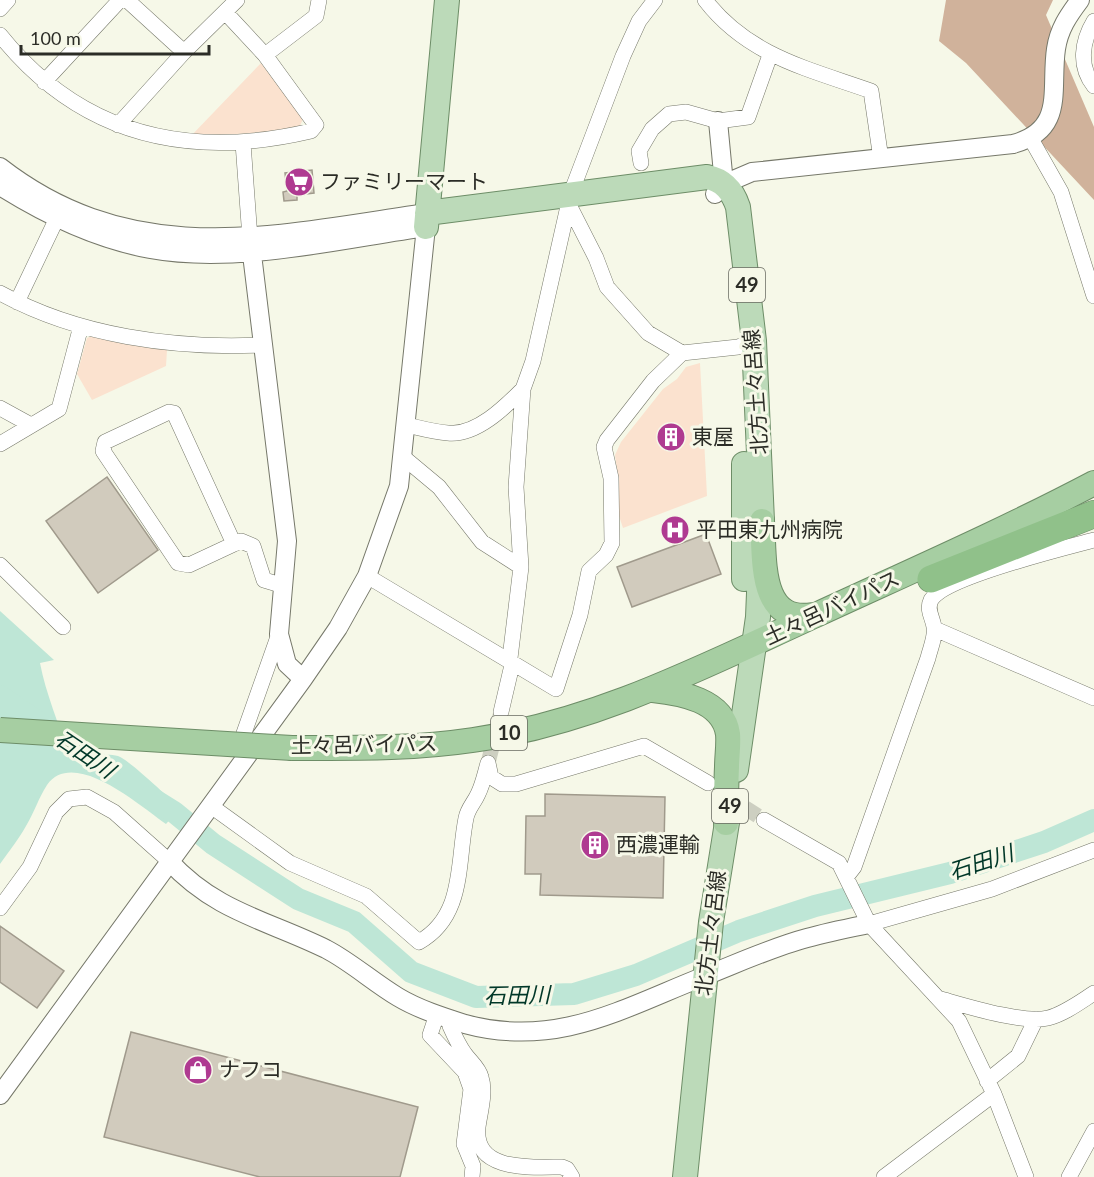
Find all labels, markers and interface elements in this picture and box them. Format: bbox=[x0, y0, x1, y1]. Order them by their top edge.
scale bar bbox=[21, 18, 208, 56]
text: 100 m bbox=[30, 27, 81, 49]
supermarket icon: ファミリーマート bbox=[283, 166, 315, 198]
place label: ファミリーマート bbox=[320, 168, 488, 193]
road number: 49 bbox=[729, 268, 765, 302]
street label: 北方土々呂線 bbox=[738, 328, 771, 456]
building icon: 東屋 bbox=[655, 421, 687, 453]
place label: 東屋 bbox=[692, 423, 734, 448]
hospital icon: 平田東九州病院 bbox=[659, 514, 691, 546]
place label: 平田東九州病院 bbox=[696, 516, 843, 541]
street label: 土々呂バイパス bbox=[760, 564, 903, 649]
road number: 10 bbox=[491, 716, 527, 750]
water label: 石田川 bbox=[50, 724, 122, 784]
street label: 土々呂バイパス bbox=[290, 730, 437, 757]
road number: 49 bbox=[712, 789, 748, 823]
building icon: 西濃運輸 bbox=[579, 829, 611, 861]
place label: 西濃運輸 bbox=[616, 831, 700, 856]
water label: 石田川 bbox=[945, 838, 1018, 885]
street label: 北方土々呂線 bbox=[689, 869, 730, 997]
water label: 石田川 bbox=[484, 980, 552, 1009]
shop icon: ナフコ bbox=[182, 1054, 214, 1086]
place label: ナフコ bbox=[219, 1056, 282, 1081]

